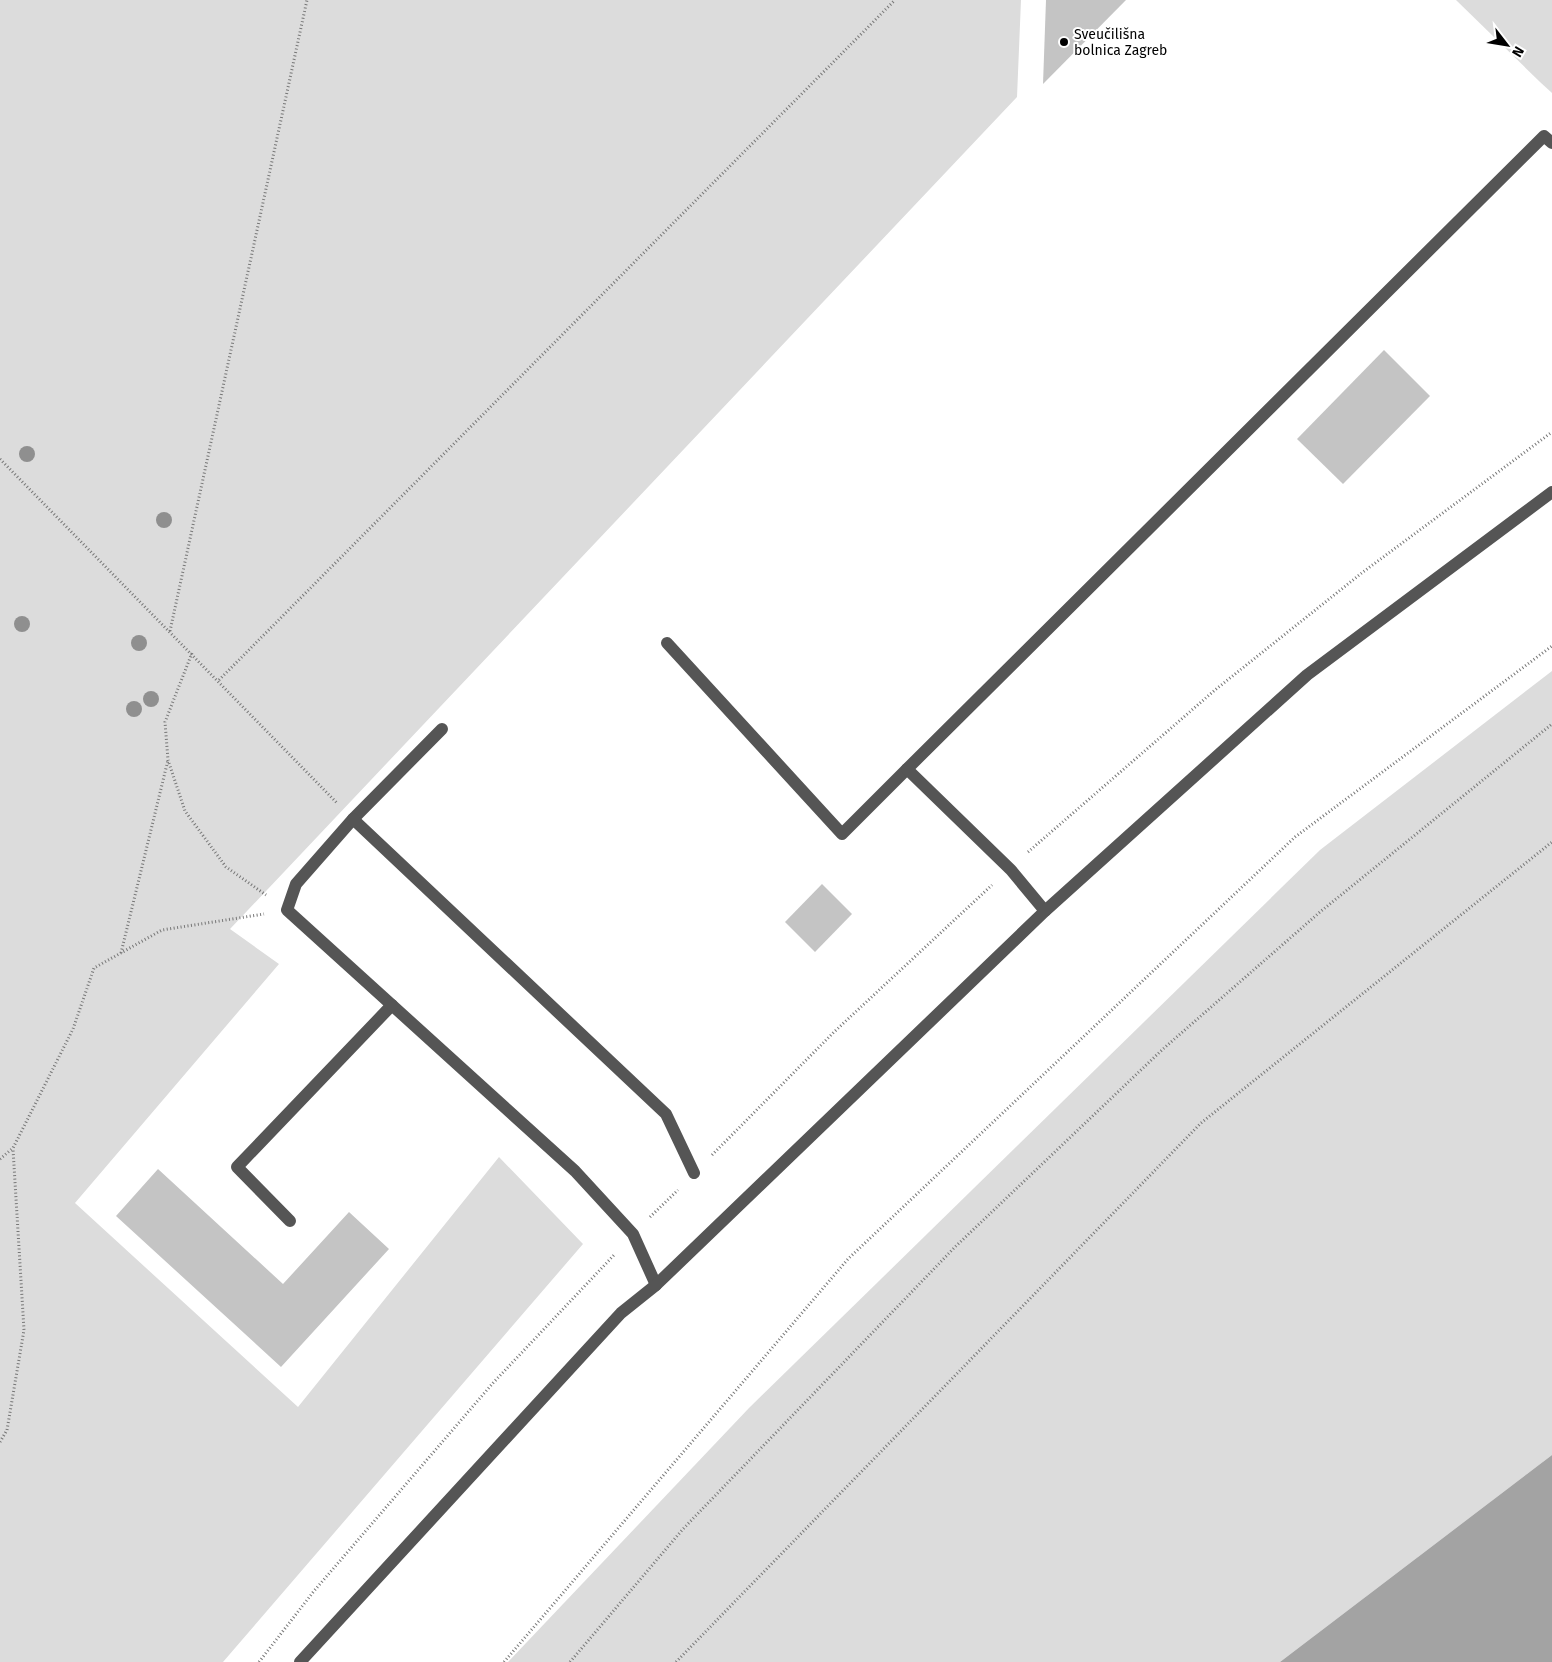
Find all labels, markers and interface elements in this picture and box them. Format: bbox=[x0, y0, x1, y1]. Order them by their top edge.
north arrow bbox=[1482, 20, 1532, 70]
place label: Sveučilišna bolnica Zagreb bbox=[1074, 26, 1167, 59]
marker: Sveučilišna bolnica Zagreb bbox=[1058, 36, 1070, 48]
text: N bbox=[1508, 43, 1527, 60]

